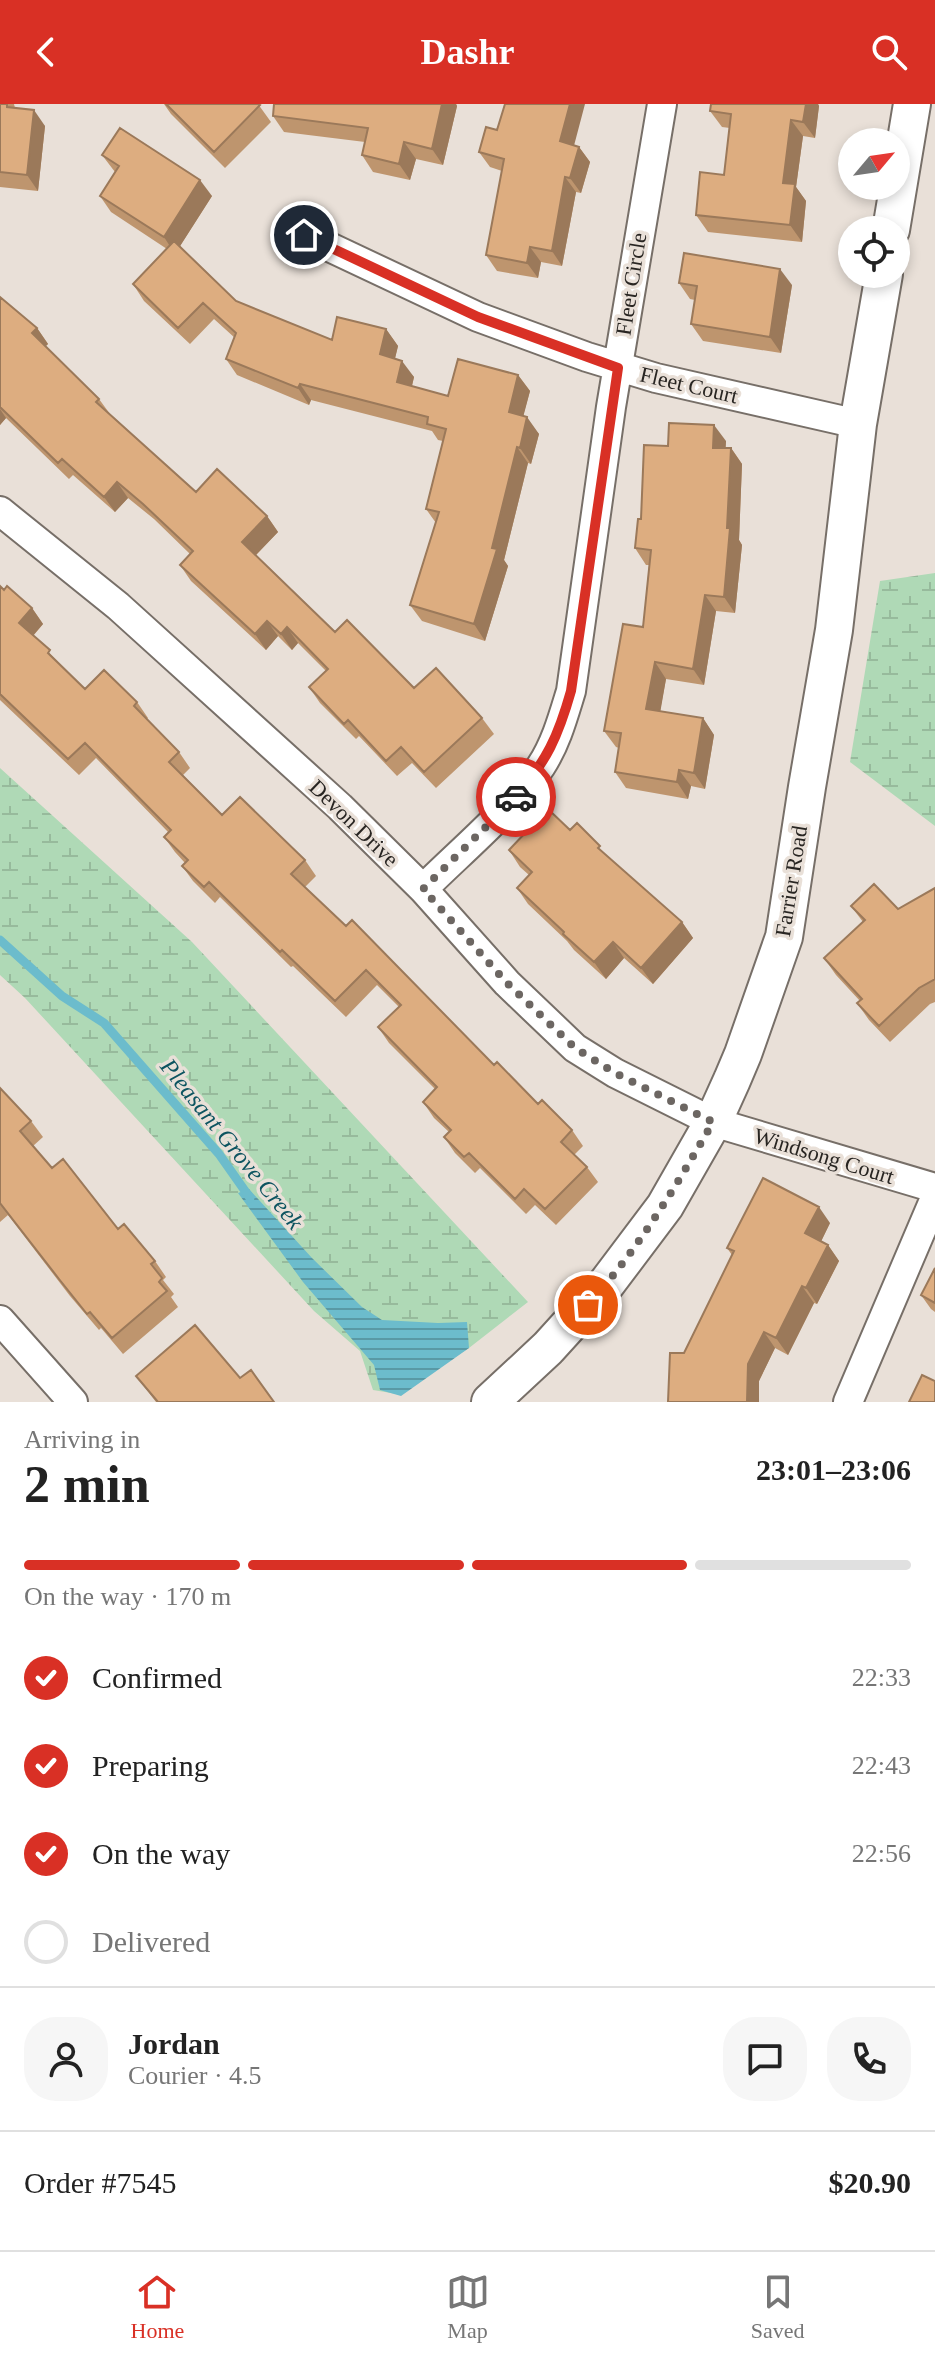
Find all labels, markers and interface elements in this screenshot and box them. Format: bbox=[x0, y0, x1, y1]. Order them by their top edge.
icon: back bbox=[24, 30, 68, 74]
icon: search bbox=[867, 30, 911, 74]
text: Dashr bbox=[420, 32, 515, 72]
north arrow bbox=[838, 128, 910, 200]
map controls bbox=[838, 128, 910, 288]
pin bbox=[270, 201, 338, 269]
icon: home bbox=[282, 213, 326, 257]
button: locate bbox=[838, 216, 910, 288]
street label: Fleet Circle bbox=[611, 231, 651, 337]
street label: Fleet Court bbox=[638, 362, 740, 408]
courier bbox=[476, 757, 556, 837]
street label: Devon Drive bbox=[304, 774, 404, 872]
icon: car bbox=[494, 775, 538, 819]
street label: Farrier Road bbox=[770, 824, 812, 938]
water label: Pleasant Grove Creek bbox=[155, 1053, 309, 1235]
street label: Windsong Court bbox=[751, 1123, 897, 1189]
pin bbox=[554, 1271, 622, 1339]
icon: bag bbox=[566, 1283, 610, 1327]
text: Arriving in bbox=[24, 1425, 140, 1454]
text: 23:01–23:06 bbox=[756, 1453, 911, 1486]
text: 2 min bbox=[24, 1456, 150, 1513]
text: On the way · 170 m bbox=[24, 1582, 231, 1611]
icon: check bbox=[24, 1656, 68, 1700]
text: Confirmed bbox=[92, 1661, 222, 1694]
text: 22:33 bbox=[852, 1663, 911, 1692]
icon: check bbox=[24, 1744, 68, 1788]
text: Preparing bbox=[92, 1749, 209, 1782]
text: 22:43 bbox=[852, 1751, 911, 1780]
icon: check bbox=[24, 1832, 68, 1876]
text: On the way bbox=[92, 1837, 230, 1870]
text: 22:56 bbox=[852, 1839, 911, 1868]
text: Delivered bbox=[92, 1925, 210, 1958]
button: person bbox=[24, 2017, 108, 2101]
button: chat bbox=[723, 2017, 807, 2101]
button: phone bbox=[827, 2017, 911, 2101]
text: Jordan bbox=[128, 2027, 220, 2060]
text: Courier · 4.5 bbox=[128, 2061, 262, 2090]
text: Order #7545 bbox=[24, 2166, 176, 2199]
text: $20.90 bbox=[829, 2166, 911, 2199]
tab: Home bbox=[131, 2270, 184, 2344]
tab: Map bbox=[446, 2270, 490, 2344]
tab: Saved bbox=[751, 2270, 804, 2344]

